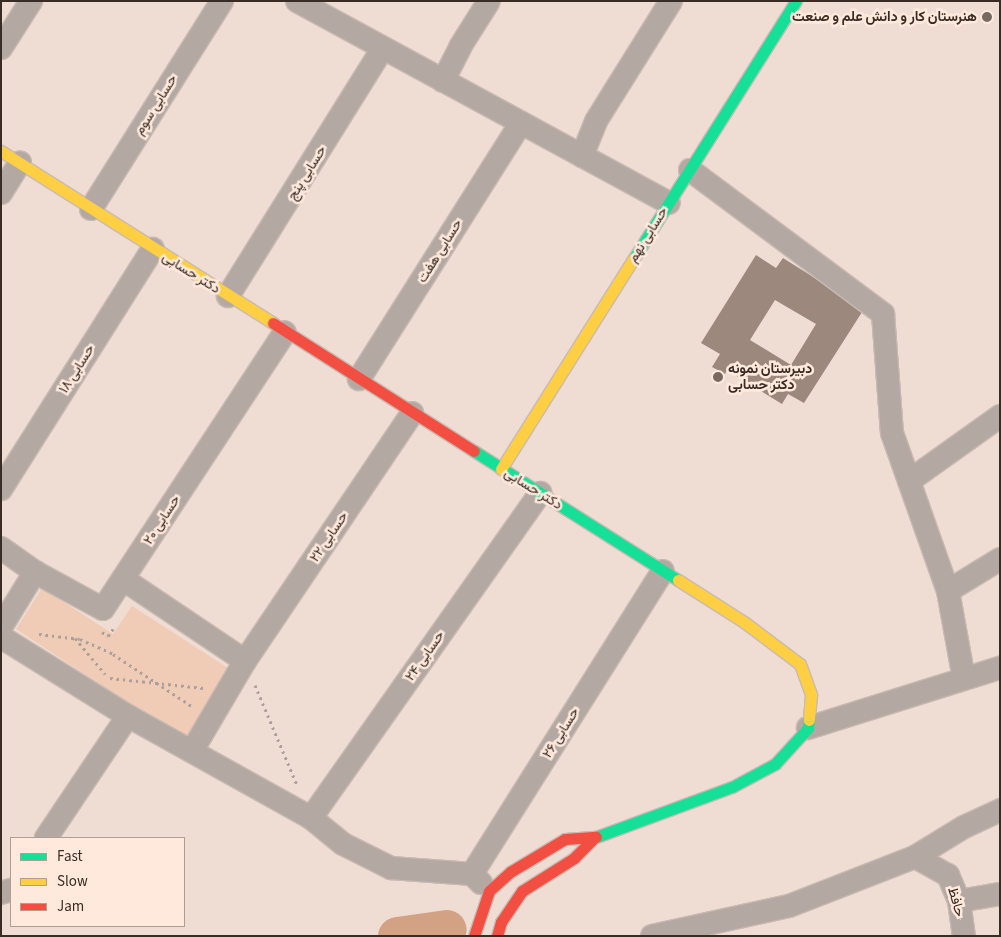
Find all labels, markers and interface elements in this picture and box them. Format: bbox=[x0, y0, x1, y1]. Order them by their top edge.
place label: هنرستان کار و دانش علم و صنعت bbox=[792, 9, 977, 25]
marker: هنرستان کار و دانش علم و صنعت bbox=[981, 11, 993, 23]
street label: حسابی سوم bbox=[131, 72, 181, 138]
street label: حسابی پنج bbox=[284, 143, 330, 203]
street label: حسابی نهم bbox=[624, 204, 672, 266]
street label: حسابی هفت bbox=[414, 216, 466, 286]
street label: دکتر حسابی bbox=[159, 249, 223, 297]
street label: حسابی ۱۸ bbox=[55, 341, 99, 397]
place label: دبیرستان نمونه دکتر حسابی bbox=[728, 361, 812, 394]
marker: دبیرستان نمونه دکتر حسابی bbox=[712, 371, 724, 383]
street label: دکتر حسابی bbox=[501, 465, 565, 513]
street label: حسابی ۲۰ bbox=[140, 492, 184, 548]
street label: حسابی ۲۲ bbox=[306, 509, 352, 565]
street label: حسابی ۲۴ bbox=[402, 628, 448, 684]
street label: حسابی ۲۶ bbox=[539, 705, 583, 761]
legend bbox=[10, 837, 185, 927]
text: Fast bbox=[57, 846, 83, 867]
text: Slow bbox=[57, 871, 88, 892]
street label: حافظ bbox=[944, 885, 968, 919]
text: Jam bbox=[57, 896, 84, 917]

